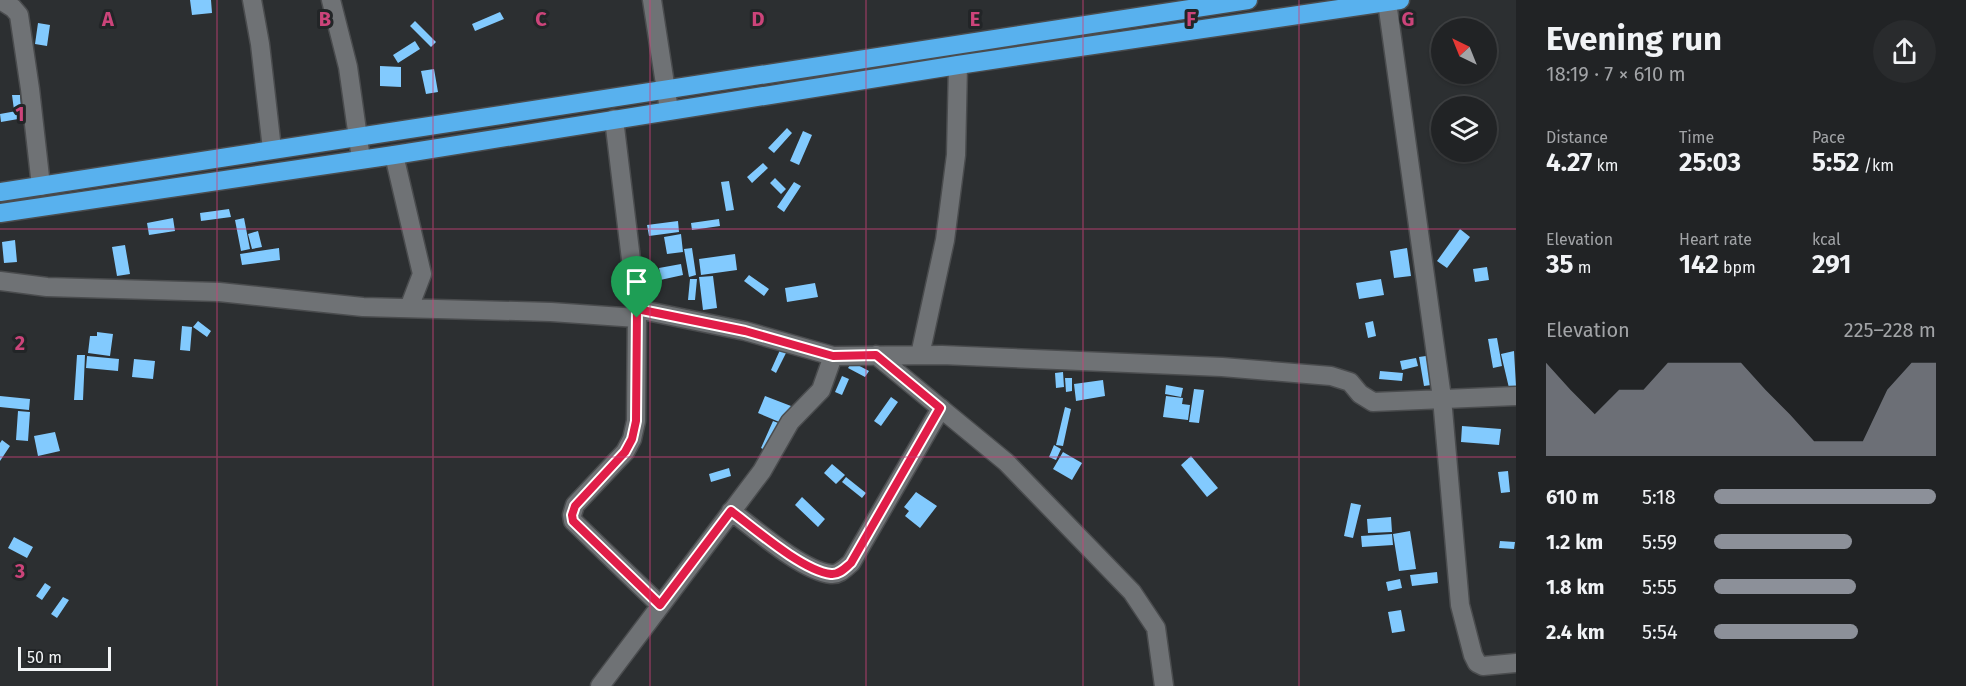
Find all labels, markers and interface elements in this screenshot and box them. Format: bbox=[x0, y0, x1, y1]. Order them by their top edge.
text: A bbox=[101, 7, 115, 31]
text: B bbox=[319, 7, 331, 31]
text: C bbox=[535, 7, 547, 31]
text: D bbox=[751, 7, 765, 31]
text: E bbox=[970, 7, 980, 31]
text: F bbox=[1186, 7, 1196, 31]
text: G bbox=[1402, 7, 1414, 31]
north arrow bbox=[1431, 18, 1497, 84]
map controls bbox=[1431, 18, 1497, 162]
text: Evening run bbox=[1546, 19, 1722, 59]
button: share bbox=[1873, 20, 1936, 83]
text: 18:19 · 7 × 610 m bbox=[1546, 62, 1686, 86]
button: layers bbox=[1431, 96, 1497, 162]
text: 1 bbox=[15, 102, 25, 126]
text: Distance bbox=[1546, 128, 1608, 147]
text: Time bbox=[1679, 128, 1714, 147]
text: Pace bbox=[1812, 128, 1845, 147]
text: 4.27 bbox=[1546, 147, 1592, 178]
text: 25:03 bbox=[1679, 147, 1741, 178]
text: 5:52 bbox=[1812, 147, 1859, 178]
text: km bbox=[1592, 156, 1618, 175]
text: /km bbox=[1859, 156, 1894, 175]
text: Elevation bbox=[1546, 230, 1613, 249]
text: Heart rate bbox=[1679, 230, 1752, 249]
text: kcal bbox=[1812, 230, 1841, 249]
text: 35 bbox=[1546, 249, 1573, 280]
text: 142 bbox=[1679, 249, 1719, 280]
text: 291 bbox=[1812, 249, 1851, 280]
pin bbox=[611, 256, 662, 318]
text: m bbox=[1573, 258, 1591, 277]
text: bpm bbox=[1719, 258, 1756, 277]
icon: arrive bbox=[620, 265, 653, 298]
text: Elevation bbox=[1546, 318, 1630, 342]
text: 225–228 m bbox=[1844, 318, 1936, 342]
text: 2 bbox=[15, 331, 25, 355]
text: 610 m bbox=[1546, 485, 1599, 509]
text: 5:18 bbox=[1642, 485, 1676, 509]
text: 1.2 km bbox=[1546, 530, 1603, 554]
text: 5:59 bbox=[1642, 530, 1677, 554]
text: 3 bbox=[14, 559, 25, 583]
text: 1.8 km bbox=[1546, 575, 1604, 599]
text: 5:55 bbox=[1642, 575, 1677, 599]
text: 2.4 km bbox=[1546, 620, 1605, 644]
text: 5:54 bbox=[1642, 620, 1678, 644]
scale bar bbox=[18, 644, 111, 672]
text: 50 m bbox=[27, 648, 62, 667]

